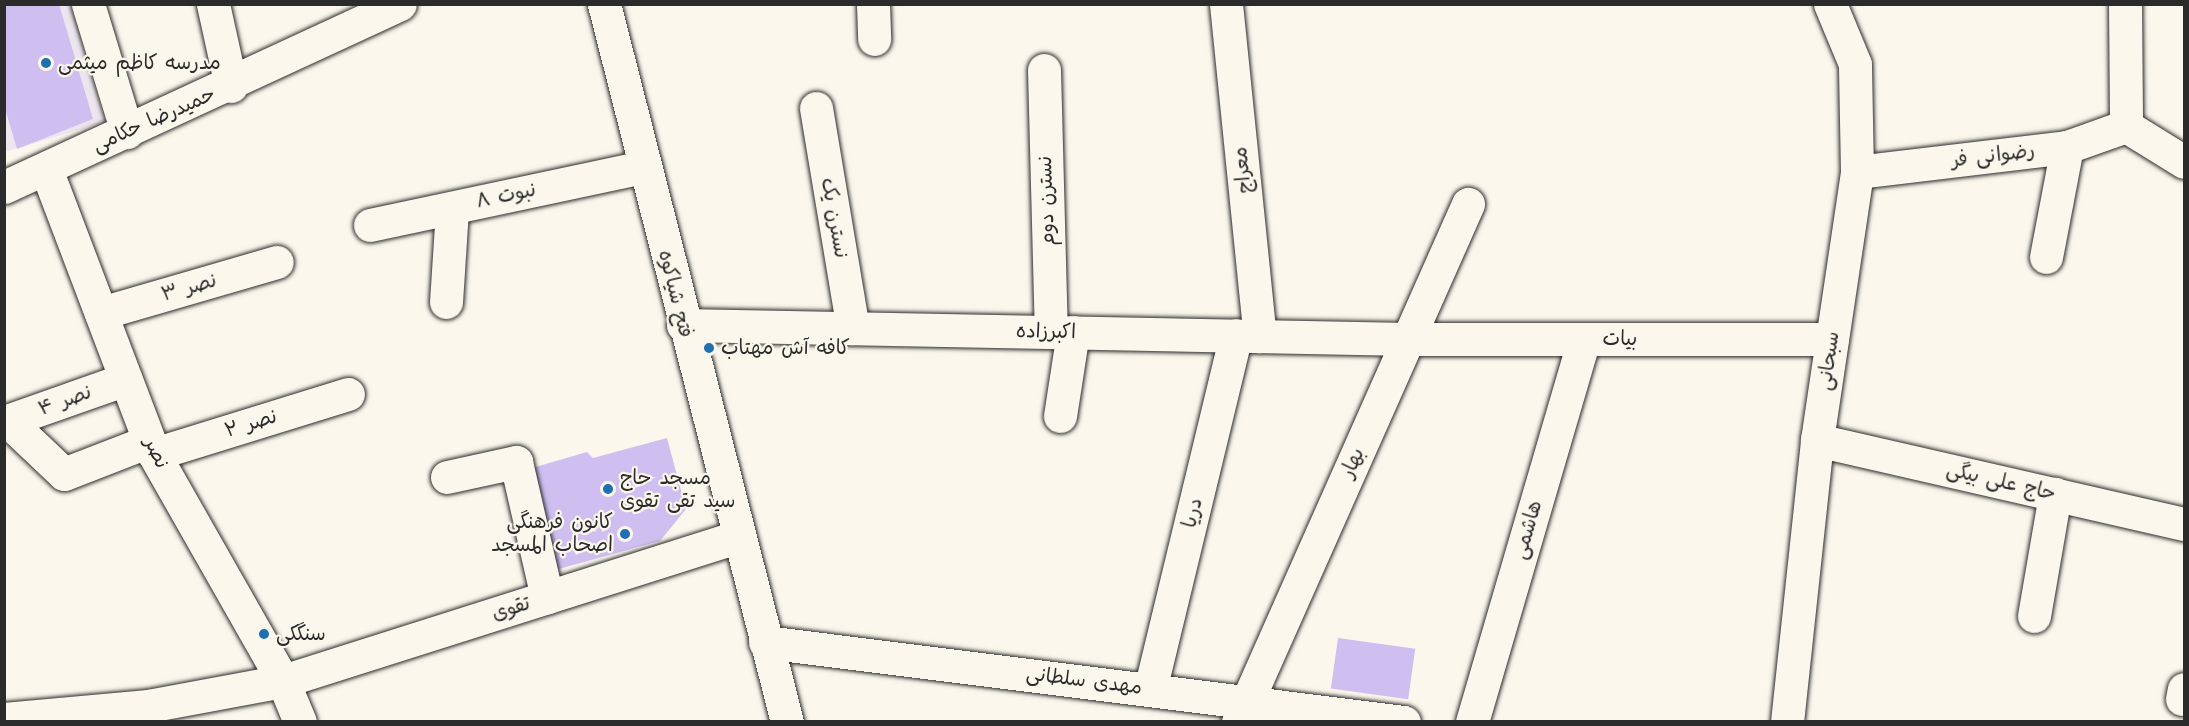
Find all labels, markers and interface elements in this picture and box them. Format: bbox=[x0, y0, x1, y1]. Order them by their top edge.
place label: مدرسه كاظم ميثمى bbox=[58, 51, 221, 75]
marker: مدرسه كاظم ميثمى bbox=[39, 56, 53, 70]
street label: حمیدرضا حکامی bbox=[89, 82, 219, 158]
street label: رضوانی فر bbox=[1950, 139, 2036, 173]
street label: معراج bbox=[1229, 145, 1257, 195]
street label: نسترن دوم bbox=[1033, 156, 1061, 246]
street label: نسترن یک bbox=[815, 176, 853, 260]
street label: نبوت ۸ bbox=[474, 178, 538, 214]
street label: فتح شیاکوه bbox=[653, 248, 697, 340]
street label: نصر ۳ bbox=[159, 269, 219, 307]
street label: اکبرزاده bbox=[1016, 319, 1076, 345]
street label: بیات bbox=[1603, 327, 1637, 351]
street label: سبحانی bbox=[1813, 330, 1845, 392]
place label: کافه آش مهتاب bbox=[721, 336, 850, 360]
marker: کافه آش مهتاب bbox=[702, 341, 716, 355]
street label: نصر ۴ bbox=[35, 380, 95, 422]
street label: نصر ۲ bbox=[222, 405, 280, 443]
street label: نصر bbox=[138, 434, 174, 472]
street label: بهار bbox=[1336, 444, 1370, 482]
street label: حاج علی بیگی bbox=[1944, 458, 2058, 506]
place label: مسجد حاج سید تقی تقوی bbox=[620, 466, 736, 513]
marker: مسجد حاج سید تقی تقوی bbox=[601, 482, 615, 496]
street label: دریا bbox=[1178, 496, 1208, 530]
street label: هاشمی bbox=[1508, 498, 1548, 562]
place label: کانون فرهنگی اصحاب المسجد bbox=[491, 510, 613, 557]
marker: کانون فرهنگی اصحاب المسجد bbox=[618, 527, 632, 541]
street label: تقوی bbox=[489, 592, 533, 626]
place label: سنگکی bbox=[276, 622, 326, 646]
marker: سنگکی bbox=[257, 627, 271, 641]
street label: مهدی سلطانی bbox=[1025, 662, 1143, 700]

